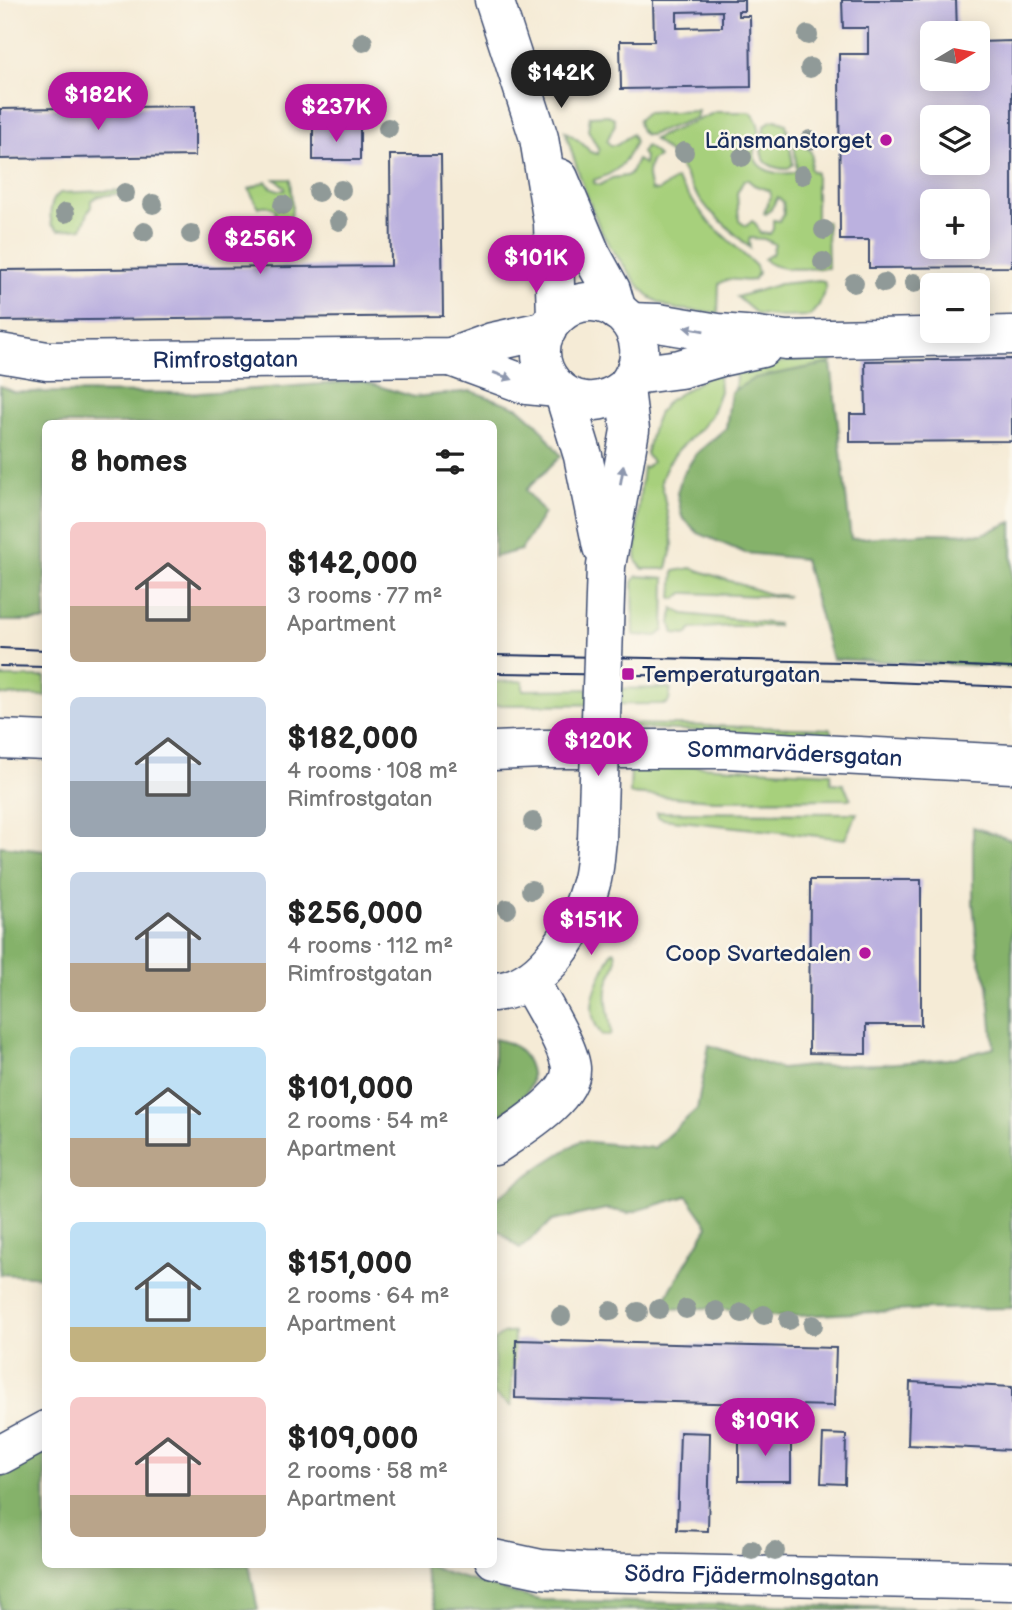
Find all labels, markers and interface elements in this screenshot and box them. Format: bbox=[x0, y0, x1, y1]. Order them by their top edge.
north arrow bbox=[920, 21, 990, 91]
map controls bbox=[920, 21, 990, 343]
pin: $142K bbox=[512, 50, 610, 110]
text: $142K bbox=[527, 59, 595, 87]
pin: $182K bbox=[49, 72, 147, 132]
text: $182K bbox=[64, 81, 132, 109]
pin: $237K bbox=[287, 85, 385, 144]
text: $237K bbox=[301, 93, 371, 121]
button: layers bbox=[920, 105, 990, 175]
place label: Länsmanstorget bbox=[704, 127, 872, 155]
marker: Länsmanstorget bbox=[878, 132, 894, 148]
button: + bbox=[920, 189, 990, 259]
pin: $256K bbox=[211, 216, 309, 276]
text: $256K bbox=[224, 225, 296, 253]
pin: $101K bbox=[487, 236, 585, 295]
text: $101K bbox=[504, 244, 568, 272]
button: − bbox=[920, 273, 990, 343]
one-way arrow bbox=[682, 323, 704, 334]
street label: Rimfrostgatan bbox=[152, 346, 298, 375]
one-way arrow bbox=[492, 371, 513, 382]
icon: filters bbox=[431, 443, 469, 481]
text: 8 homes bbox=[70, 444, 187, 480]
one-way arrow bbox=[617, 464, 628, 486]
text: $142,000 bbox=[287, 546, 418, 582]
icon: home bbox=[126, 550, 210, 634]
text: 3 rooms · 77 m² bbox=[287, 582, 443, 610]
text: Apartment bbox=[287, 610, 396, 638]
place label: Temperaturgatan bbox=[642, 661, 820, 689]
marker: Temperaturgatan bbox=[620, 666, 636, 682]
pin: $120K bbox=[549, 718, 647, 778]
text: $182,000 bbox=[287, 721, 418, 757]
icon: home bbox=[126, 725, 210, 809]
text: $120K bbox=[564, 727, 632, 755]
street label: Sommarvädersgatan bbox=[687, 736, 903, 773]
text: 4 rooms · 108 m² bbox=[287, 757, 458, 785]
text: Rimfrostgatan bbox=[287, 785, 432, 813]
text: $256,000 bbox=[287, 896, 423, 932]
pin: $151K bbox=[542, 898, 640, 957]
icon: home bbox=[126, 900, 210, 984]
text: $151K bbox=[559, 906, 623, 934]
text: 4 rooms · 112 m² bbox=[287, 932, 453, 960]
place label: Coop Svartedalen bbox=[665, 940, 851, 968]
marker: Coop Svartedalen bbox=[857, 945, 873, 961]
text: Rimfrostgatan bbox=[287, 960, 432, 988]
text: $101,000 bbox=[287, 1071, 413, 1107]
icon: home bbox=[126, 1075, 210, 1159]
text: 2 rooms · 54 m² bbox=[287, 1107, 449, 1135]
text: Apartment bbox=[287, 1135, 396, 1163]
text: $151,000 bbox=[287, 1246, 412, 1282]
icon: home bbox=[126, 1250, 210, 1334]
text: 2 rooms · 64 m² bbox=[287, 1282, 449, 1310]
text: Apartment bbox=[287, 1310, 396, 1338]
pin: $109K bbox=[716, 1398, 814, 1458]
text: $109K bbox=[731, 1407, 799, 1435]
text: $109,000 bbox=[287, 1421, 418, 1457]
icon: home bbox=[126, 1425, 210, 1509]
text: 2 rooms · 58 m² bbox=[287, 1457, 448, 1485]
text: Apartment bbox=[287, 1485, 396, 1513]
street label: Södra Fjädermolnsgatan bbox=[624, 1560, 880, 1593]

